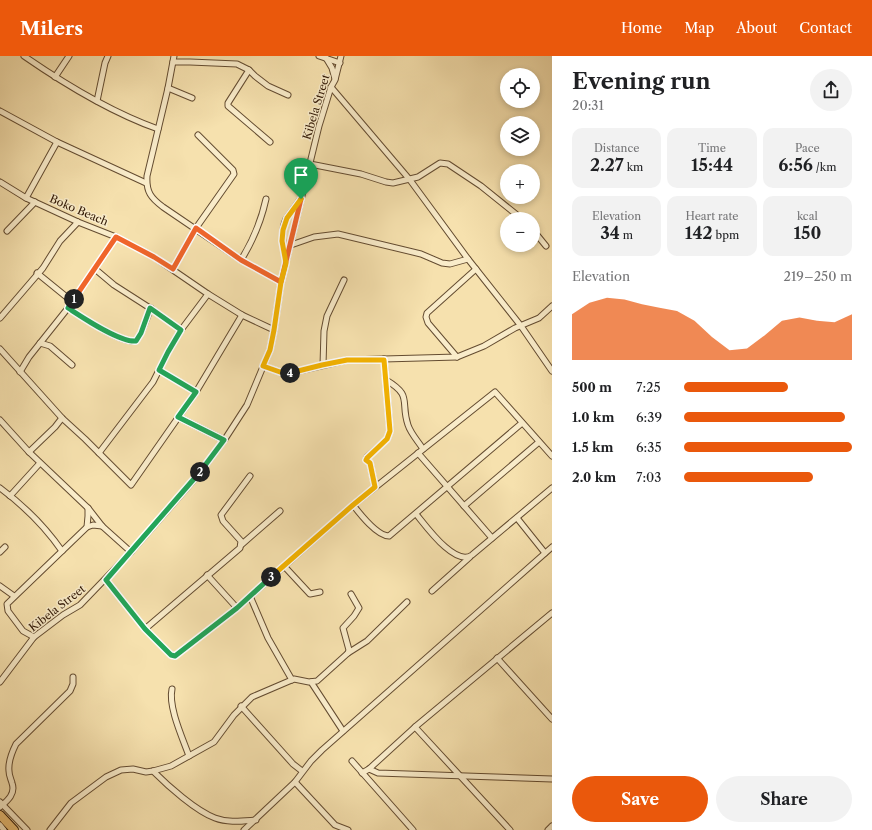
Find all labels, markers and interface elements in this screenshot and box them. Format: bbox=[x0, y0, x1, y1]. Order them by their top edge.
text: Milers bbox=[20, 17, 83, 40]
text: Home bbox=[621, 19, 662, 37]
text: Map bbox=[684, 19, 714, 37]
text: About bbox=[736, 19, 777, 37]
text: Contact bbox=[799, 19, 852, 37]
map controls bbox=[500, 68, 540, 252]
button: locate bbox=[500, 68, 540, 108]
text: Evening run bbox=[572, 68, 711, 95]
button: share bbox=[810, 69, 852, 111]
street label: Kibela Street bbox=[299, 72, 333, 141]
text: 20:31 bbox=[572, 97, 604, 113]
button: layers bbox=[500, 116, 540, 156]
text: Distance bbox=[594, 141, 639, 155]
text: Time bbox=[698, 141, 726, 155]
text: Pace bbox=[795, 141, 820, 155]
text: 2.27 bbox=[590, 155, 624, 175]
text: 15:44 bbox=[691, 155, 733, 175]
text: 6:56 bbox=[778, 155, 813, 175]
pin bbox=[284, 158, 318, 199]
text: km bbox=[624, 160, 643, 174]
text: /km bbox=[813, 160, 836, 174]
icon: arrive bbox=[290, 164, 312, 186]
button: + bbox=[500, 164, 540, 204]
street label: Boko Beach bbox=[48, 191, 111, 229]
text: Elevation bbox=[592, 209, 641, 223]
text: Heart rate bbox=[685, 209, 739, 223]
text: kcal bbox=[797, 209, 818, 223]
button: − bbox=[500, 212, 540, 252]
text: 34 bbox=[600, 223, 620, 243]
text: 142 bbox=[685, 223, 713, 243]
text: 150 bbox=[793, 223, 821, 243]
text: m bbox=[620, 228, 633, 242]
text: bpm bbox=[713, 228, 739, 242]
text: Elevation bbox=[572, 268, 630, 284]
text: 219–250 m bbox=[783, 268, 852, 284]
pin: 1 bbox=[64, 289, 84, 309]
text: 1 bbox=[72, 292, 76, 306]
pin: 4 bbox=[280, 363, 300, 383]
text: 4 bbox=[287, 366, 293, 380]
text: 500 m bbox=[572, 379, 612, 395]
text: 7:25 bbox=[636, 379, 661, 395]
text: 1.0 km bbox=[572, 409, 614, 425]
text: 6:39 bbox=[636, 409, 662, 425]
text: 1.5 km bbox=[572, 439, 613, 455]
text: 6:35 bbox=[636, 439, 661, 455]
pin: 2 bbox=[190, 462, 210, 482]
text: 2 bbox=[197, 465, 203, 479]
text: 2.0 km bbox=[572, 469, 616, 485]
text: 7:03 bbox=[636, 469, 661, 485]
pin: 3 bbox=[261, 567, 281, 587]
text: 3 bbox=[268, 570, 274, 584]
street label: Kibela Street bbox=[26, 582, 88, 634]
button: Save bbox=[572, 776, 708, 822]
button: Share bbox=[716, 776, 852, 822]

